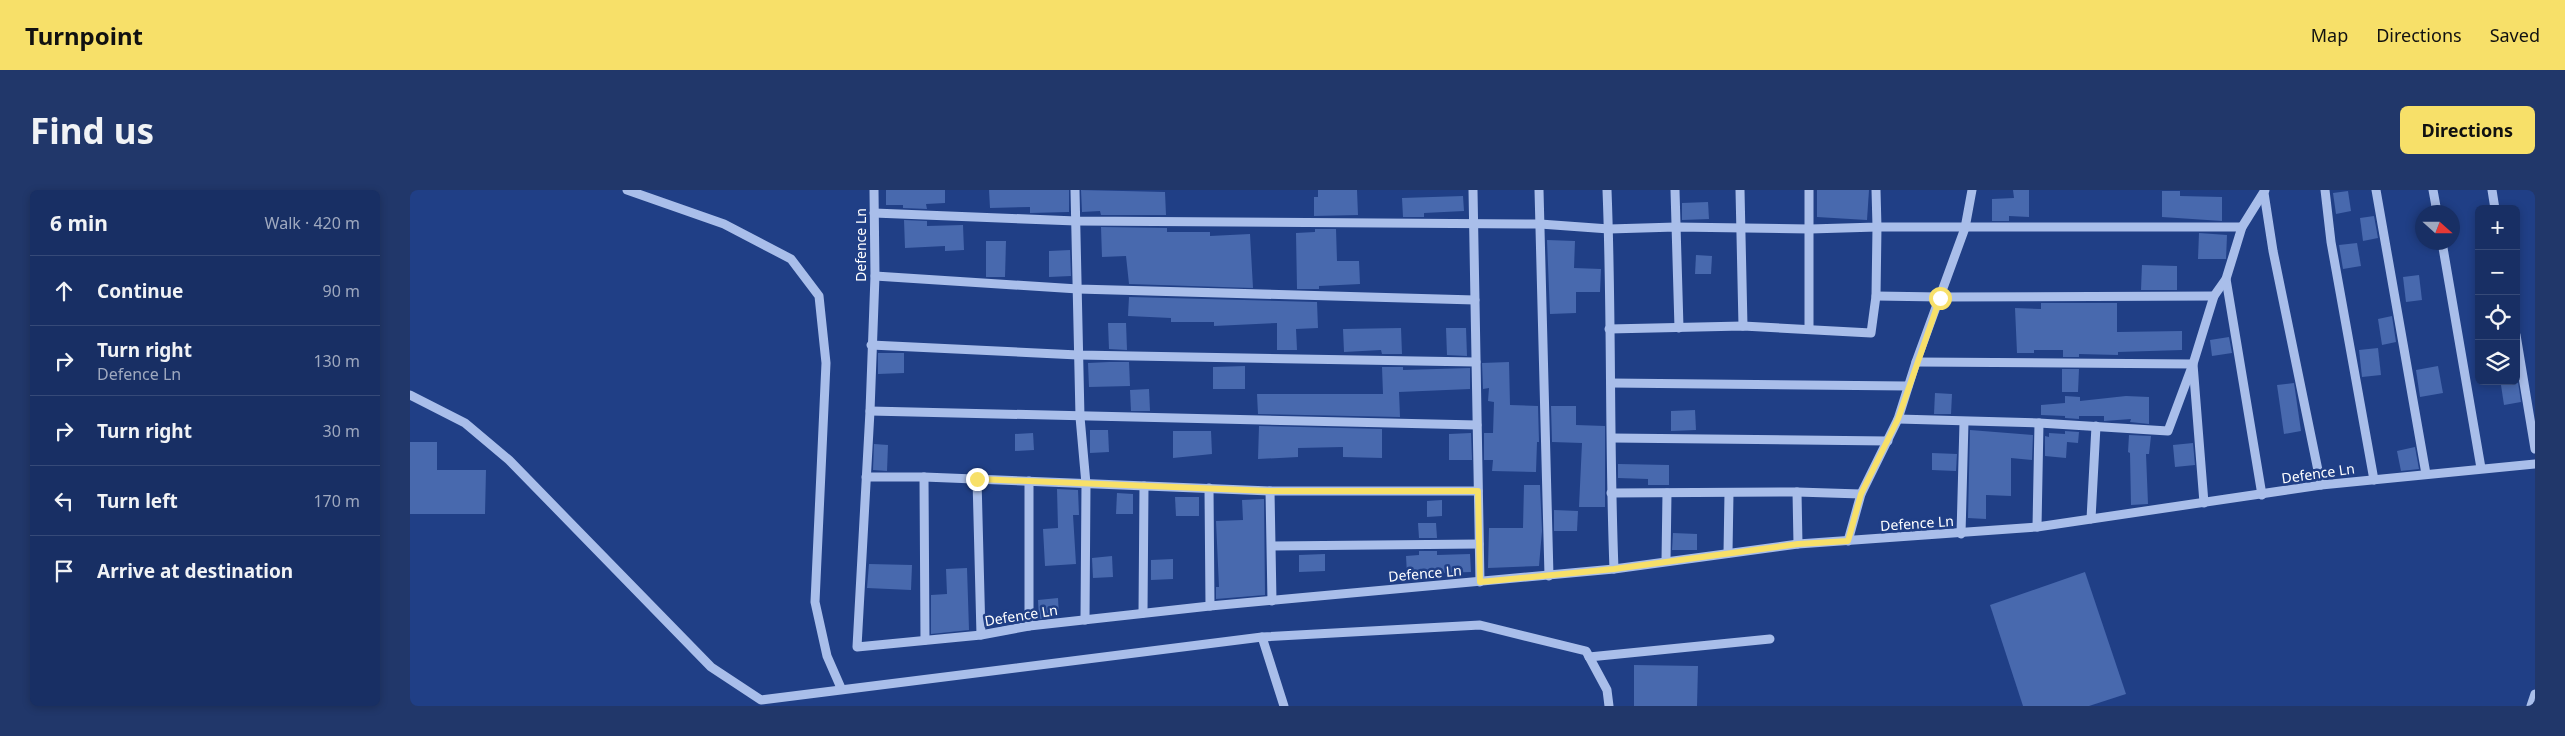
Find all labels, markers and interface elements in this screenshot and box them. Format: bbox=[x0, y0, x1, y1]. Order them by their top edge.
text: Turnpoint bbox=[25, 19, 143, 52]
text: Map bbox=[2311, 23, 2348, 47]
text: Directions bbox=[2376, 23, 2462, 47]
text: Saved bbox=[2490, 23, 2540, 47]
button: Directions bbox=[2400, 106, 2535, 154]
text: Find us bbox=[30, 107, 154, 154]
north arrow bbox=[2415, 205, 2460, 250]
map controls bbox=[2475, 205, 2520, 385]
button: + bbox=[2475, 205, 2520, 250]
street label: Defence Ln bbox=[851, 208, 870, 282]
text: 6 min bbox=[50, 209, 108, 237]
text: Walk · 420 m bbox=[265, 212, 360, 234]
button: − bbox=[2475, 250, 2520, 295]
icon: ahead bbox=[50, 277, 78, 305]
text: Continue bbox=[97, 278, 183, 304]
text: 90 m bbox=[323, 280, 360, 302]
route start bbox=[1929, 287, 1952, 310]
button: locate bbox=[2475, 295, 2520, 340]
text: Turn right bbox=[97, 337, 192, 363]
button: layers bbox=[2475, 340, 2520, 385]
icon: right bbox=[50, 347, 78, 375]
text: 130 m bbox=[313, 350, 360, 372]
text: Defence Ln bbox=[97, 363, 181, 385]
icon: right bbox=[50, 417, 78, 445]
text: Turn right bbox=[97, 418, 192, 444]
text: 30 m bbox=[323, 420, 360, 442]
street label: Defence Ln bbox=[2280, 458, 2356, 488]
route end bbox=[966, 468, 989, 491]
icon: left bbox=[50, 487, 78, 515]
text: Turn left bbox=[97, 488, 178, 514]
text: 170 m bbox=[313, 490, 360, 512]
street label: Defence Ln bbox=[1880, 511, 1954, 535]
icon: arrive bbox=[50, 557, 78, 585]
text: Arrive at destination bbox=[97, 558, 293, 584]
street label: Defence Ln bbox=[1387, 560, 1463, 586]
street label: Defence Ln bbox=[983, 600, 1059, 630]

